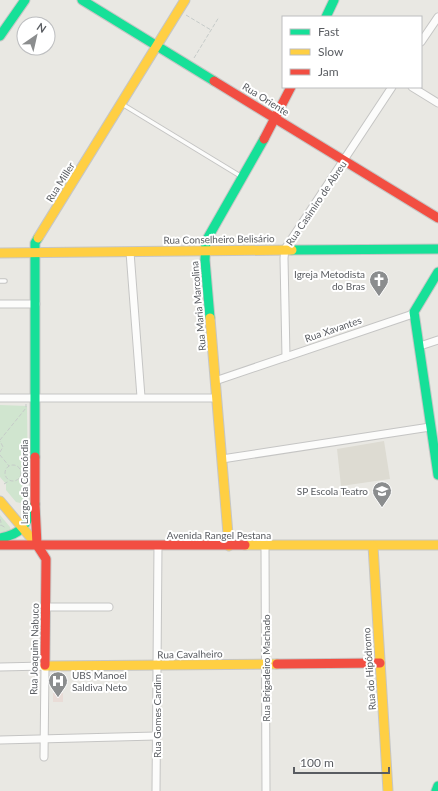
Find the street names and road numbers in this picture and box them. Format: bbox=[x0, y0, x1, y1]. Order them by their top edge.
street label: Rua Oriente bbox=[240, 80, 292, 118]
street label: Rua Casimiro de Abreu bbox=[283, 158, 349, 248]
street label: Rua Miller bbox=[43, 160, 77, 204]
street label: Rua Conselheiro Belisário bbox=[163, 232, 275, 246]
street label: Rua Maria Marcolina bbox=[188, 261, 208, 351]
street label: Rua Xavantes bbox=[303, 314, 363, 344]
street label: Largo da Concórdia bbox=[18, 440, 30, 524]
street label: Avenida Rangel Pestana bbox=[167, 529, 271, 541]
street label: Rua Joaquim Nabuco bbox=[27, 603, 41, 695]
street label: Rua Brigadeiro Machado bbox=[260, 614, 272, 722]
street label: Rua do Hipódromo bbox=[360, 627, 378, 711]
street label: Rua Cavalheiro bbox=[157, 647, 223, 661]
street label: Rua Gomes Cardim bbox=[151, 674, 163, 758]

